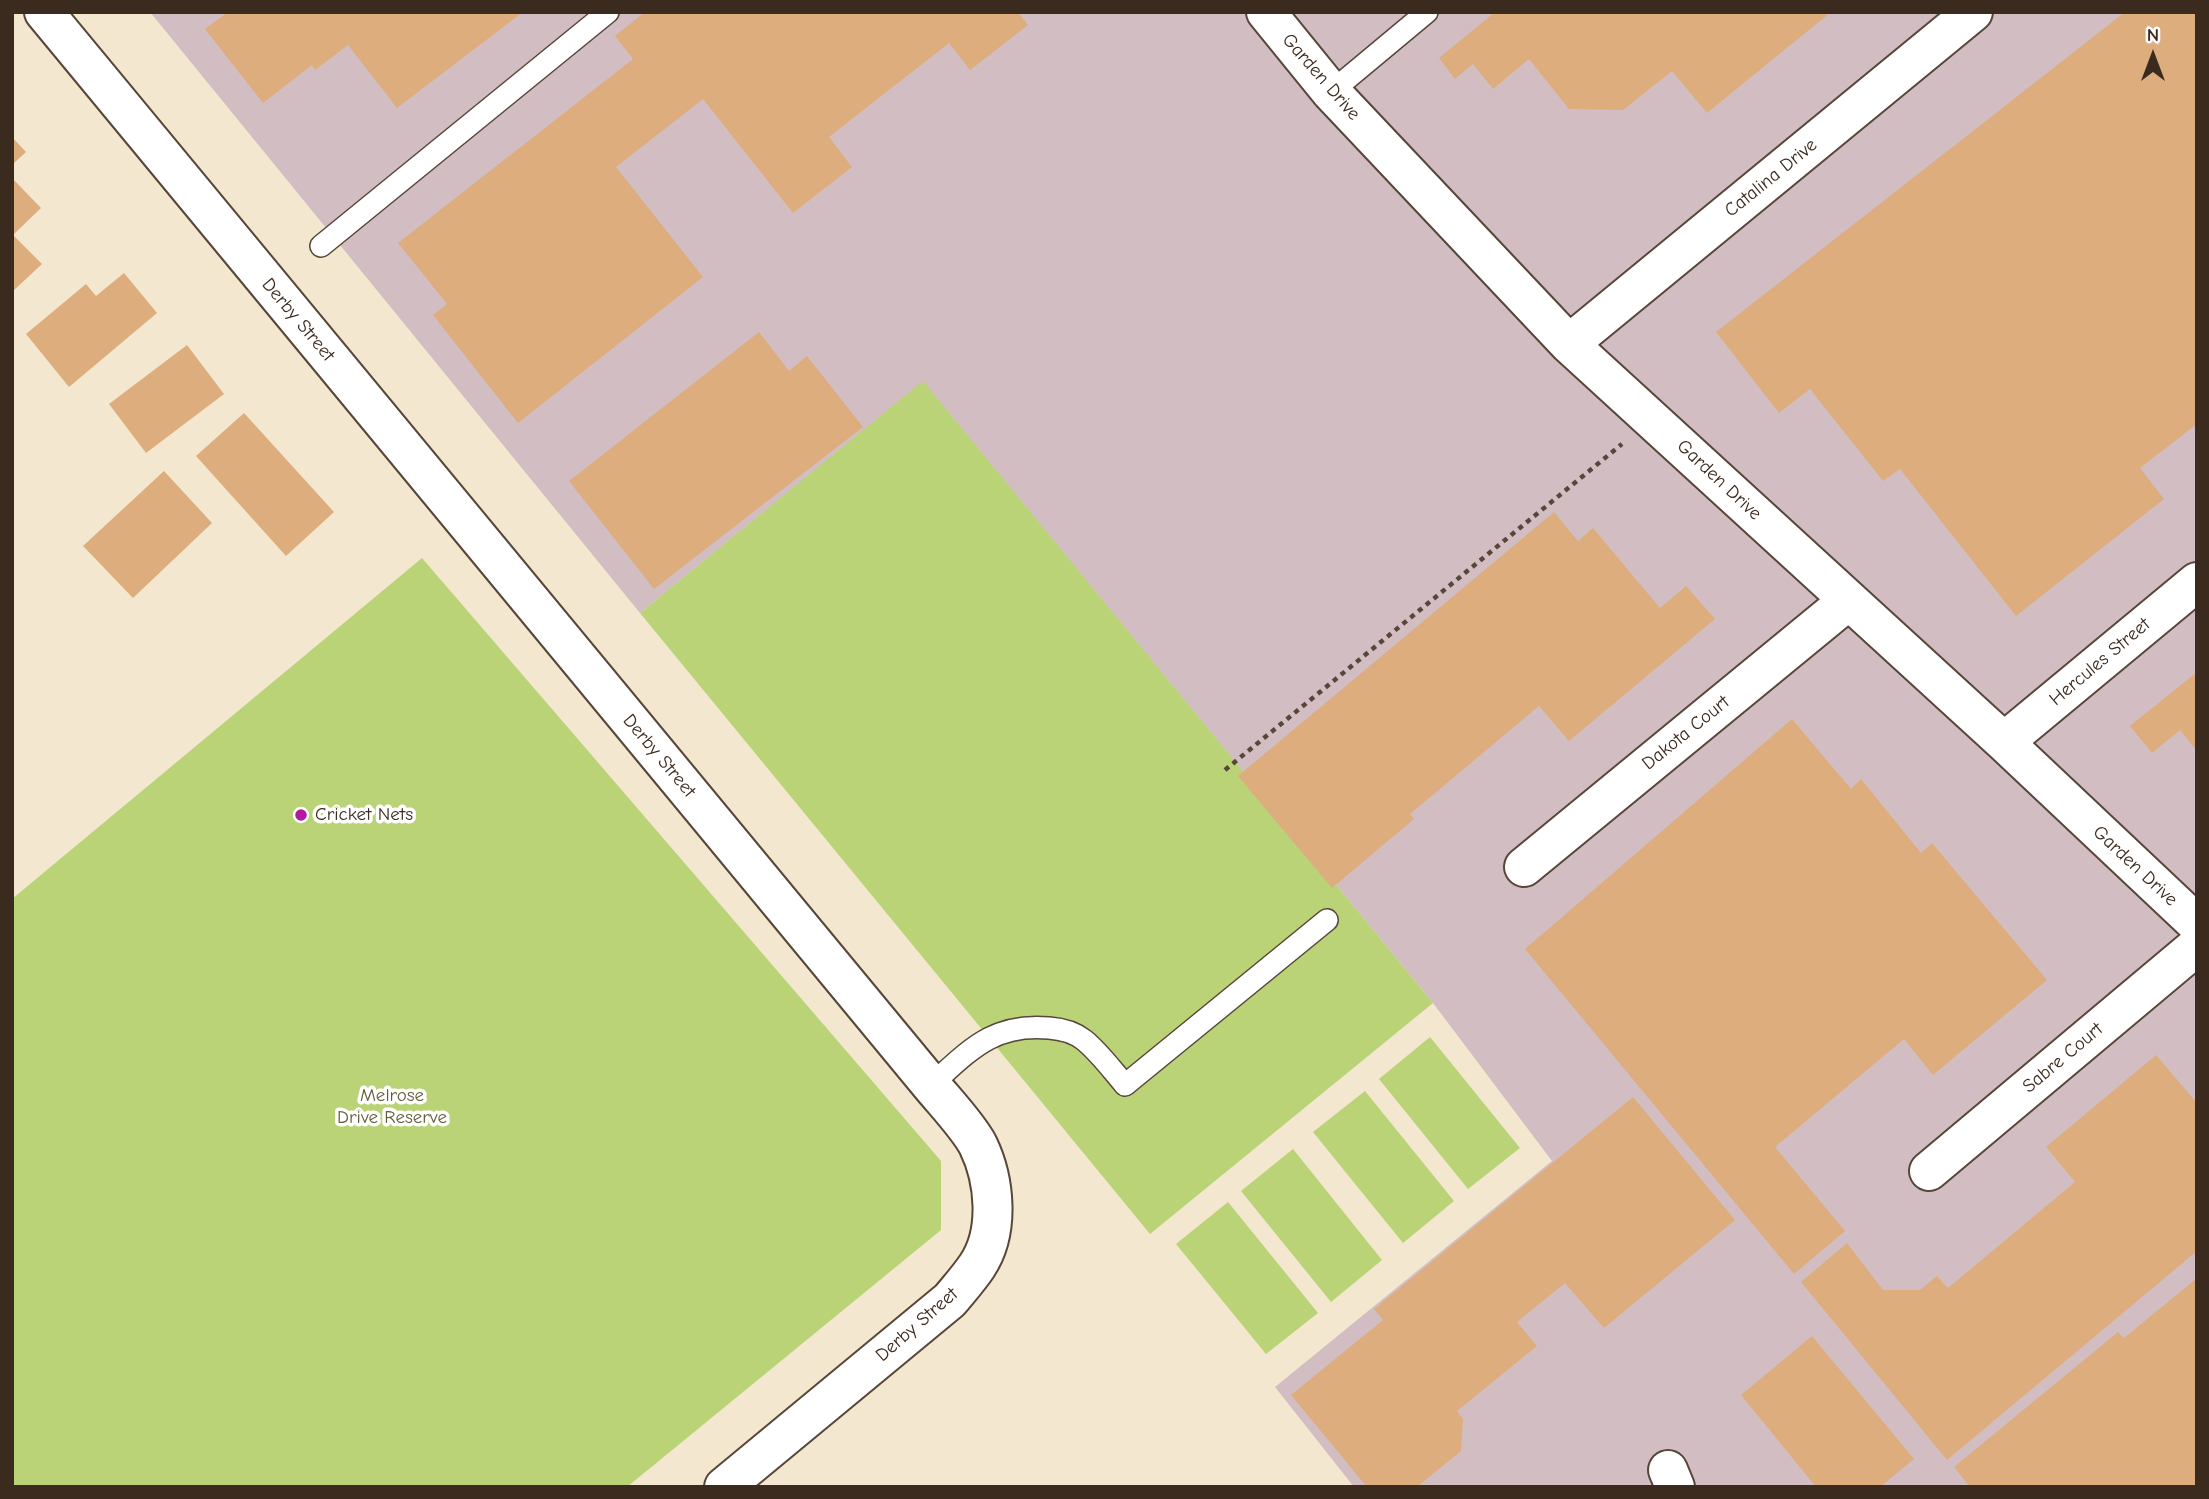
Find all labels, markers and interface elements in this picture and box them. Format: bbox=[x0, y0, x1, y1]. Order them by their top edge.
north arrow bbox=[2118, 21, 2188, 91]
text: N bbox=[2147, 24, 2159, 46]
street label: Garden Drive bbox=[1277, 29, 1365, 125]
street label: Catalina Drive bbox=[1720, 134, 1822, 222]
street label: Derby Street bbox=[257, 274, 339, 366]
street label: Garden Drive bbox=[1672, 435, 1766, 525]
street label: Hercules Street bbox=[2045, 613, 2155, 711]
street label: Dakota Court bbox=[1638, 691, 1734, 775]
street label: Derby Street bbox=[618, 710, 700, 802]
place label: Cricket Nets bbox=[315, 804, 413, 826]
marker: Cricket Nets bbox=[293, 807, 309, 823]
street label: Garden Drive bbox=[2088, 821, 2182, 911]
street label: Sabre Court bbox=[2018, 1018, 2108, 1098]
park label: Melrose Drive Reserve bbox=[337, 1085, 447, 1129]
street label: Derby Street bbox=[871, 1283, 963, 1367]

